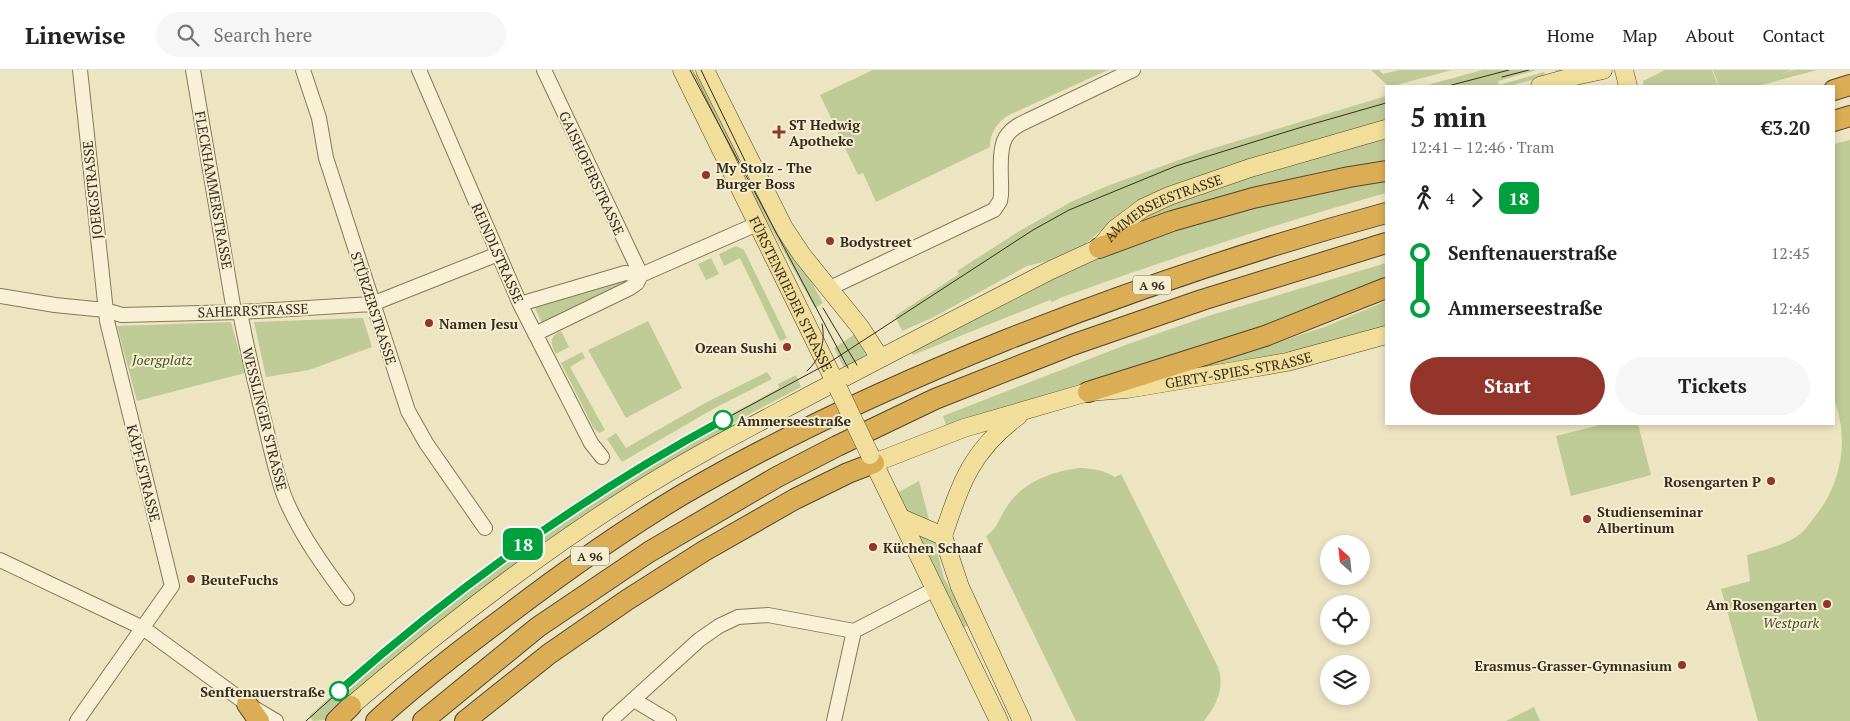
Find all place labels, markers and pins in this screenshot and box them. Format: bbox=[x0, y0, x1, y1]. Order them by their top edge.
place label: ST Hedwig Apotheke bbox=[789, 115, 861, 150]
marker: ST Hedwig Apotheke bbox=[773, 126, 785, 138]
place label: My Stolz - The Burger Boss bbox=[716, 158, 812, 193]
marker: My Stolz - The Burger Boss bbox=[700, 169, 712, 181]
place label: Bodystreet bbox=[840, 232, 912, 251]
marker: Bodystreet bbox=[824, 235, 836, 247]
place label: Namen Jesu bbox=[439, 314, 519, 333]
marker: Namen Jesu bbox=[423, 317, 435, 329]
place label: Ozean Sushi bbox=[695, 338, 777, 357]
marker: Ozean Sushi bbox=[781, 341, 793, 353]
marker: Ammerseestraße bbox=[713, 410, 733, 430]
place label: Ammerseestraße bbox=[737, 411, 852, 430]
place label: Rosengarten P bbox=[1664, 472, 1761, 491]
marker: Rosengarten P bbox=[1765, 475, 1777, 487]
place label: Studienseminar Albertinum bbox=[1597, 502, 1703, 537]
marker: Studienseminar Albertinum bbox=[1581, 513, 1593, 525]
place label: Küchen Schaaf bbox=[883, 538, 984, 557]
marker: Küchen Schaaf bbox=[867, 541, 879, 553]
place label: BeuteFuchs bbox=[201, 570, 278, 589]
marker: BeuteFuchs bbox=[185, 573, 197, 585]
place label: Am Rosengarten bbox=[1706, 595, 1817, 614]
marker: Am Rosengarten bbox=[1821, 598, 1833, 610]
place label: Erasmus-Grasser-Gymnasium bbox=[1475, 656, 1672, 675]
marker: Erasmus-Grasser-Gymnasium bbox=[1676, 659, 1688, 671]
marker: Senftenauerstraße bbox=[329, 681, 349, 701]
place label: Senftenauerstraße bbox=[200, 682, 325, 701]

